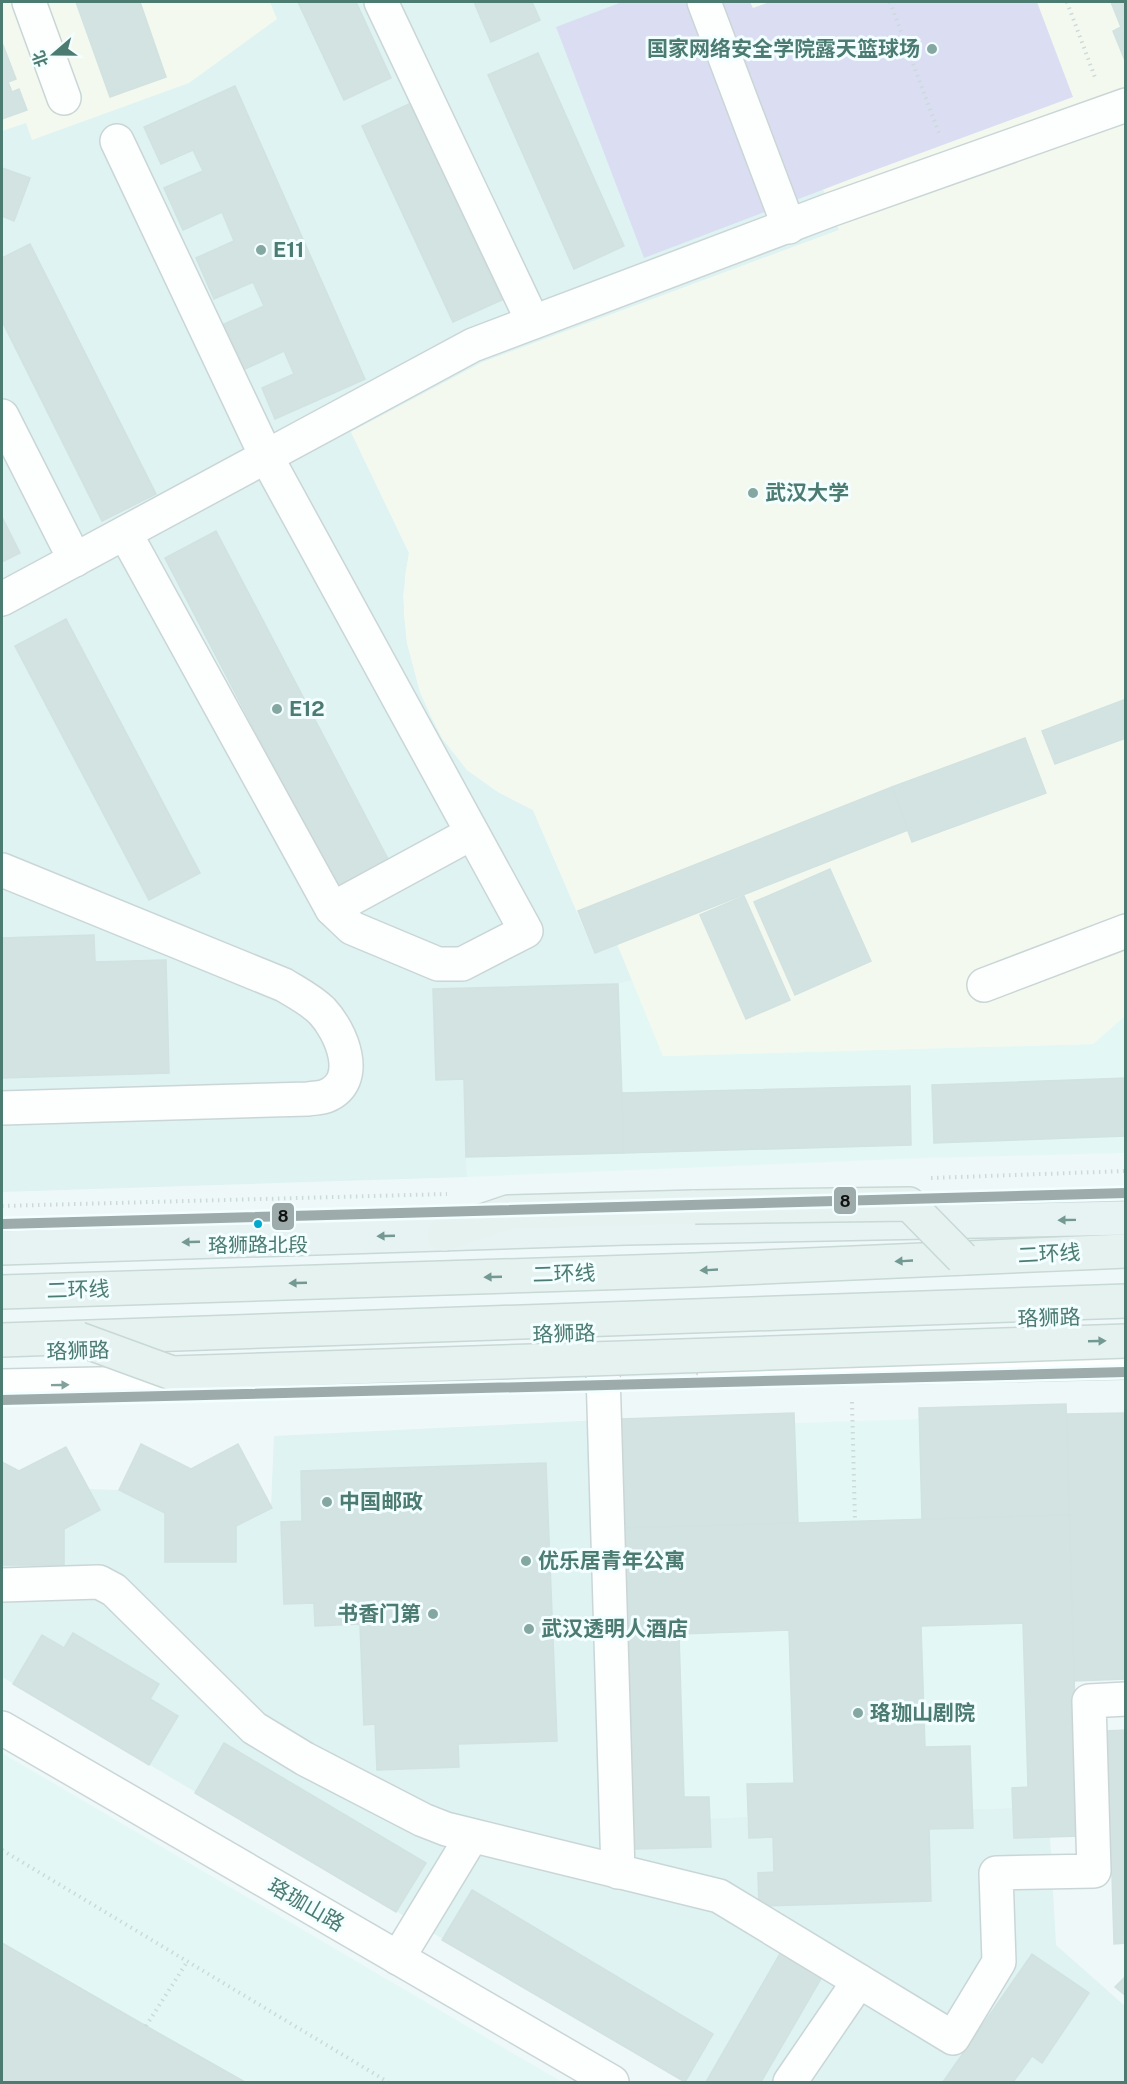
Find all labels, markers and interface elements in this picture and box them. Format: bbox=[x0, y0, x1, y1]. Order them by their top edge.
north arrow bbox=[24, 24, 84, 84]
place label: 国家网络安全学院露天篮球场 bbox=[647, 36, 920, 61]
marker: 国家网络安全学院露天篮球场 bbox=[925, 42, 939, 56]
text: 北 bbox=[29, 48, 52, 70]
place label: E11 bbox=[273, 237, 304, 262]
marker: E11 bbox=[254, 243, 268, 257]
place label: 武汉大学 bbox=[765, 480, 849, 505]
marker: 武汉大学 bbox=[746, 486, 760, 500]
place label: E12 bbox=[289, 696, 325, 721]
marker: E12 bbox=[270, 702, 284, 716]
line badge: 8 bbox=[833, 1186, 857, 1215]
text: 8 bbox=[840, 1192, 851, 1211]
line badge: 8 bbox=[271, 1202, 295, 1231]
text: 8 bbox=[278, 1207, 289, 1226]
one-way arrow bbox=[1058, 1215, 1077, 1224]
marker: 珞狮路北段 bbox=[252, 1218, 264, 1230]
one-way arrow bbox=[376, 1232, 395, 1241]
place label: 珞狮路北段 bbox=[208, 1233, 308, 1257]
one-way arrow bbox=[182, 1238, 201, 1247]
street label: 二环线 bbox=[1017, 1239, 1081, 1268]
one-way arrow bbox=[894, 1256, 913, 1265]
street label: 二环线 bbox=[532, 1260, 596, 1287]
one-way arrow bbox=[699, 1265, 718, 1274]
one-way arrow bbox=[483, 1272, 502, 1281]
street label: 二环线 bbox=[46, 1276, 110, 1303]
one-way arrow bbox=[289, 1278, 308, 1288]
street label: 珞狮路 bbox=[1017, 1304, 1081, 1331]
street label: 珞狮路 bbox=[532, 1320, 596, 1347]
street label: 珞狮路 bbox=[46, 1337, 110, 1364]
one-way arrow bbox=[1088, 1337, 1107, 1346]
one-way arrow bbox=[50, 1380, 69, 1389]
place label: 中国邮政 bbox=[339, 1489, 423, 1514]
marker: 中国邮政 bbox=[320, 1495, 334, 1509]
place label: 优乐居青年公寓 bbox=[538, 1548, 685, 1573]
marker: 优乐居青年公寓 bbox=[519, 1554, 533, 1568]
place label: 书香门第 bbox=[337, 1601, 421, 1626]
marker: 书香门第 bbox=[426, 1607, 440, 1621]
place label: 武汉透明人酒店 bbox=[541, 1616, 688, 1641]
marker: 武汉透明人酒店 bbox=[522, 1622, 536, 1636]
place label: 珞珈山剧院 bbox=[870, 1700, 975, 1725]
marker: 珞珈山剧院 bbox=[851, 1706, 865, 1720]
street label: 珞珈山路 bbox=[264, 1873, 349, 1936]

